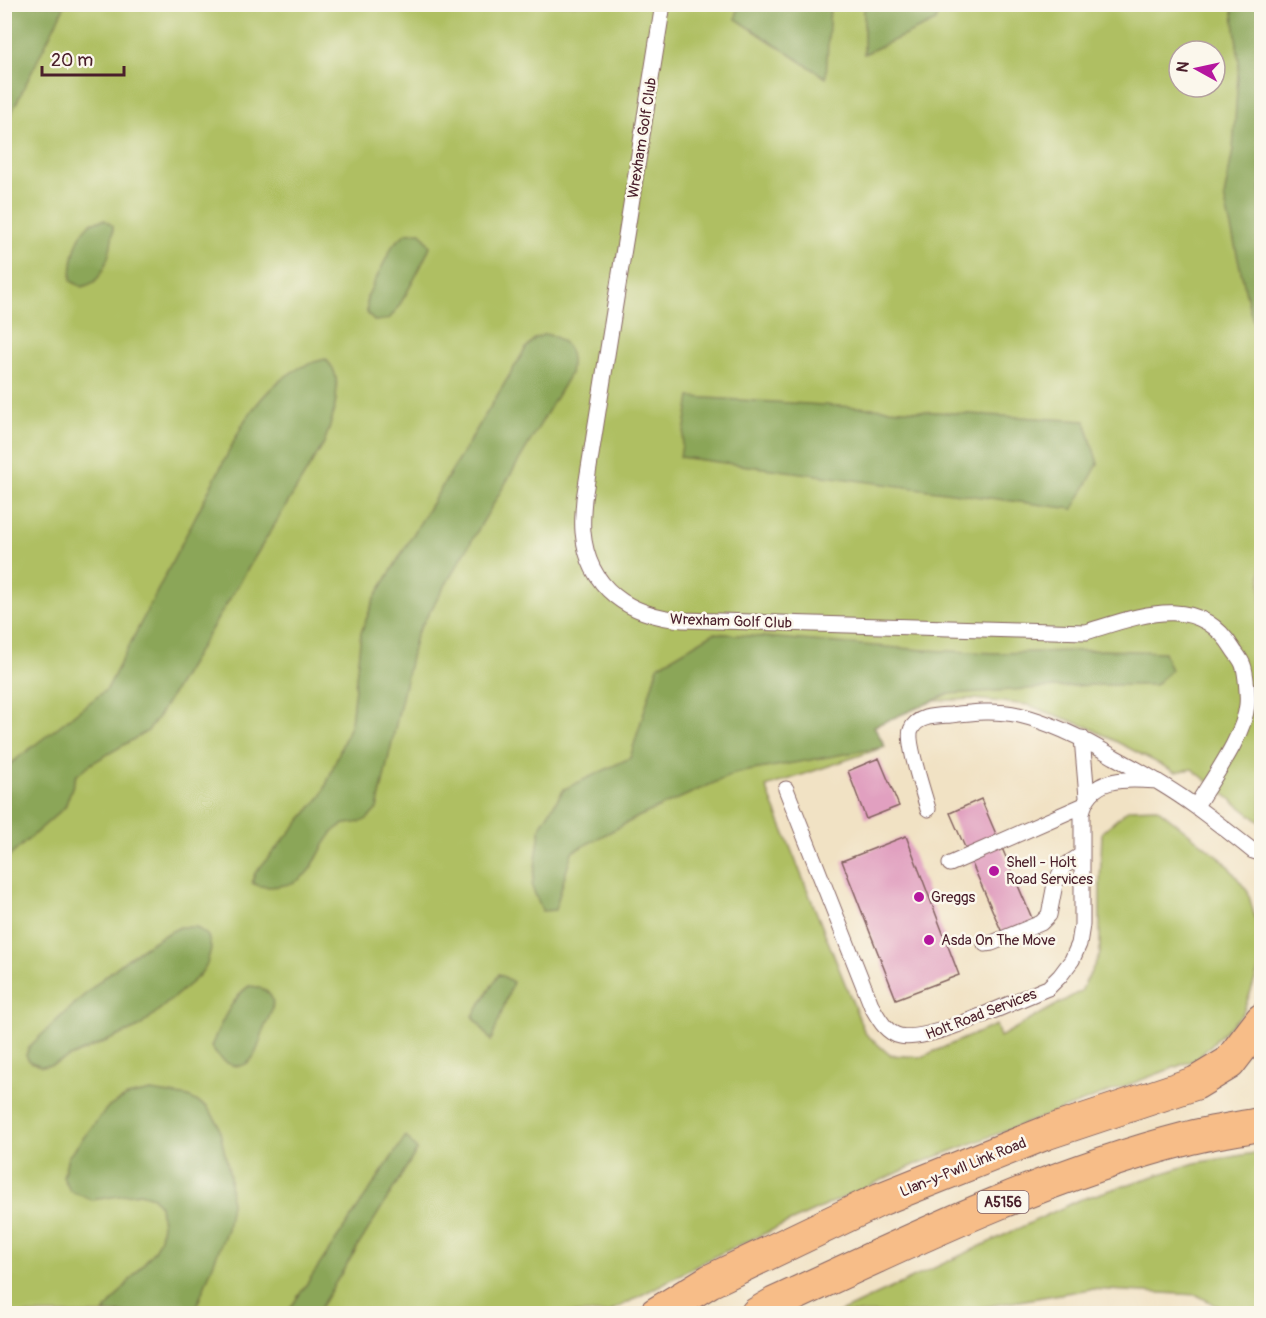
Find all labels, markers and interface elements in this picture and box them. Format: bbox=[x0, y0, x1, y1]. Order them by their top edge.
scale bar bbox=[42, 39, 124, 77]
north arrow bbox=[1167, 39, 1227, 99]
text: 20 m bbox=[51, 49, 93, 72]
text: N bbox=[1172, 60, 1194, 74]
street label: Wrexham Golf Club bbox=[624, 76, 661, 200]
street label: Wrexham Golf Club bbox=[670, 610, 792, 633]
place label: Shell - Holt Road Services bbox=[1006, 853, 1093, 889]
marker: Shell - Holt Road Services bbox=[987, 864, 1001, 878]
place label: Greggs bbox=[931, 888, 975, 907]
marker: Greggs bbox=[912, 890, 926, 904]
place label: Asda On The Move bbox=[941, 931, 1056, 950]
marker: Asda On The Move bbox=[922, 933, 936, 947]
street label: Holt Road Services bbox=[923, 984, 1040, 1044]
street label: Llan-y-Pwll Link Road bbox=[897, 1133, 1029, 1202]
road number: A5156 bbox=[978, 1191, 1028, 1213]

